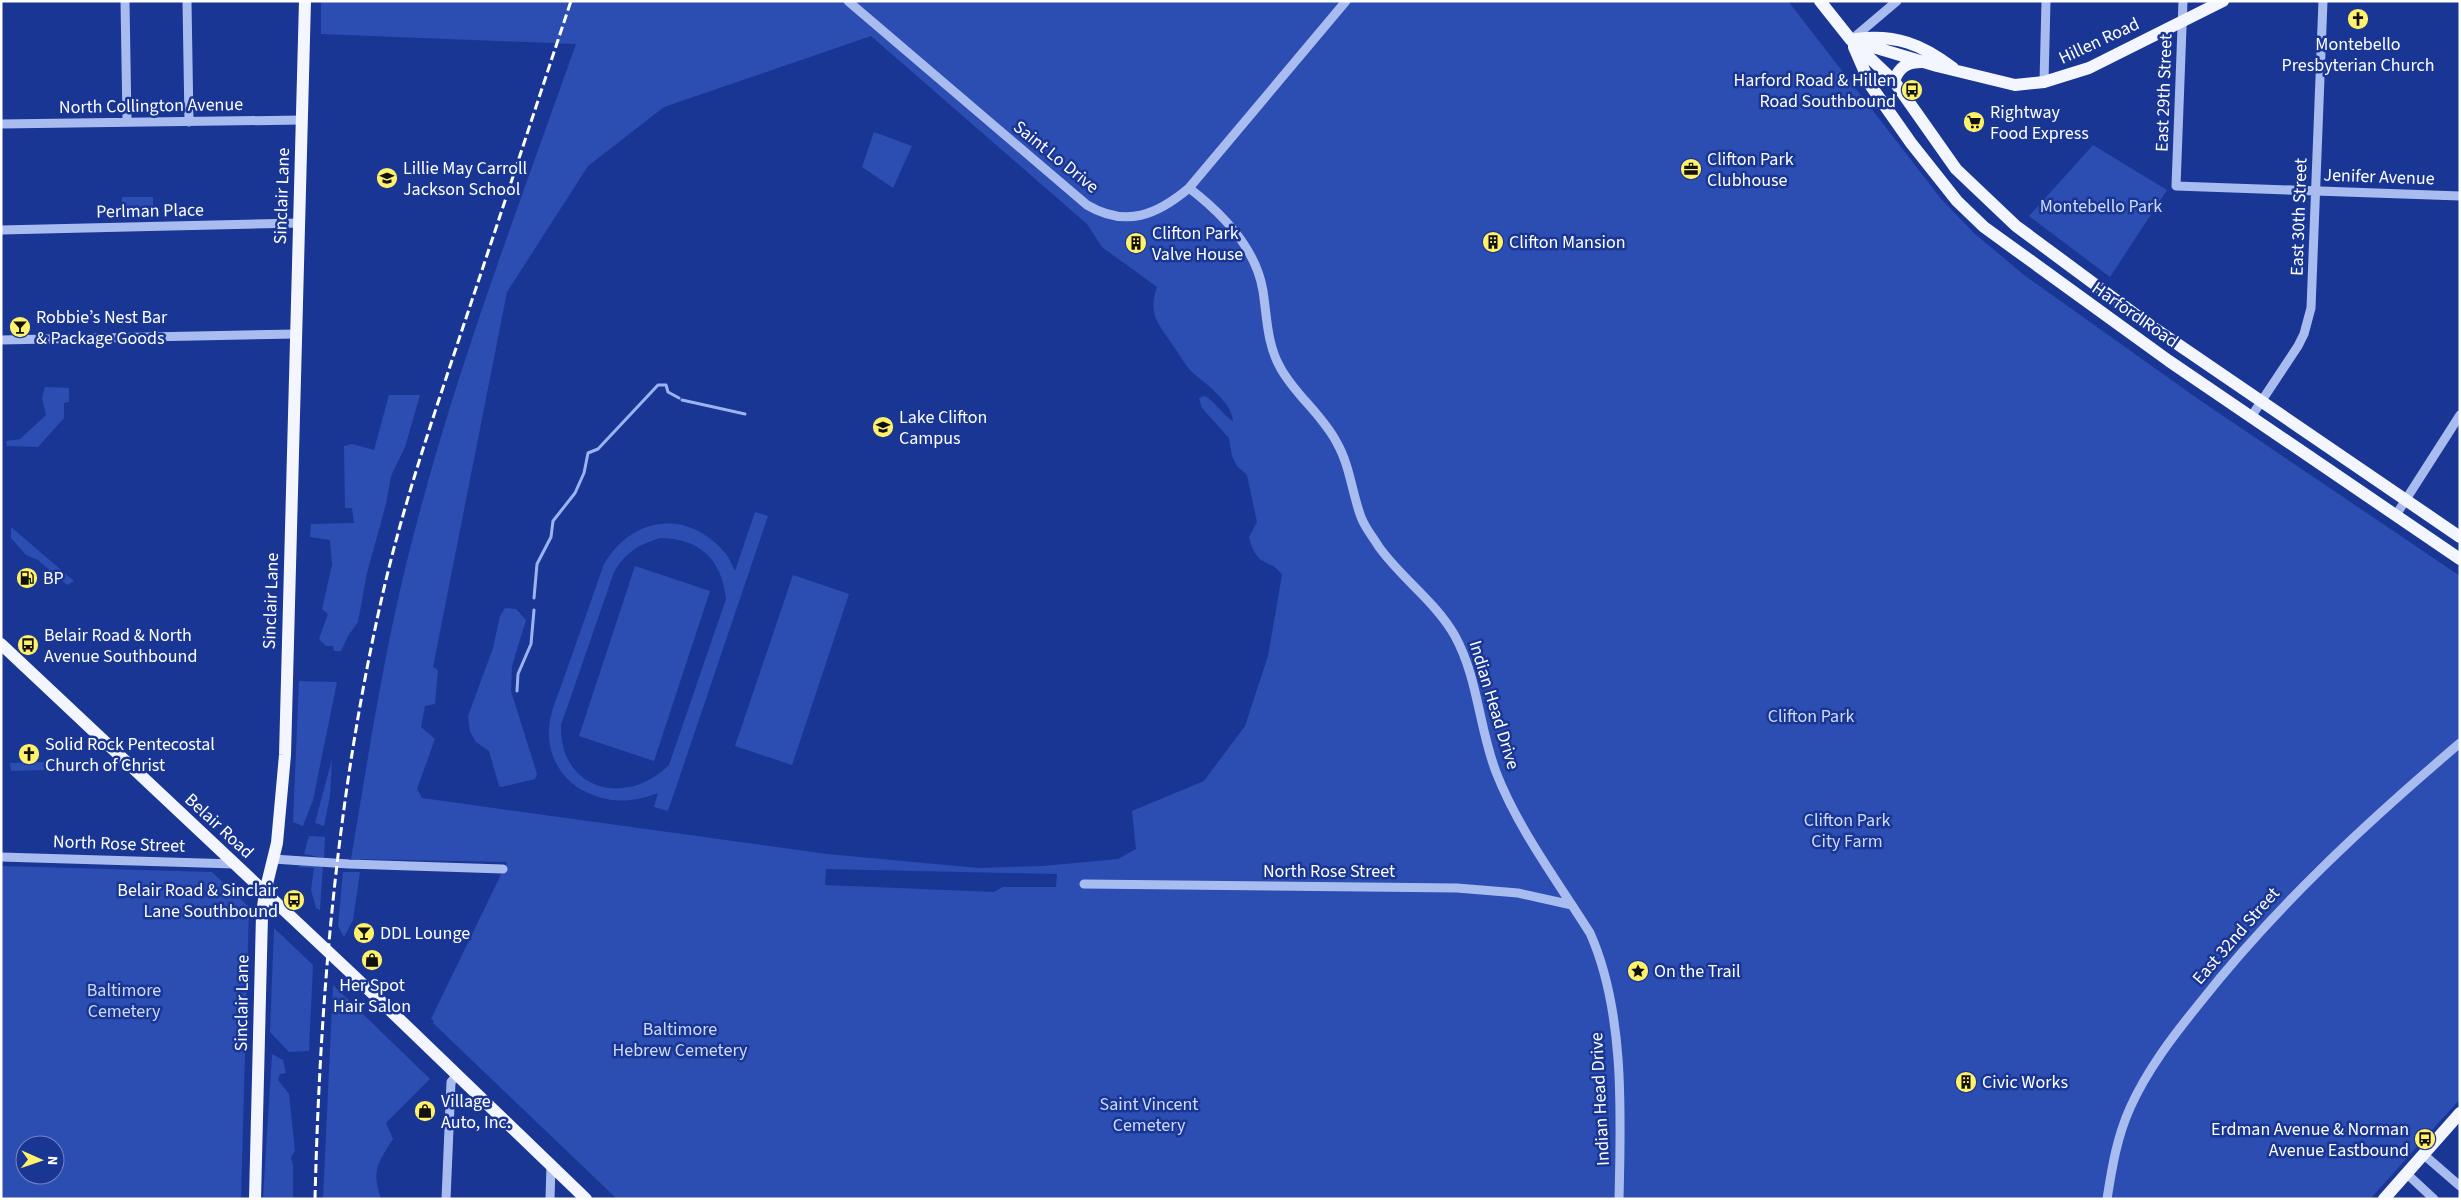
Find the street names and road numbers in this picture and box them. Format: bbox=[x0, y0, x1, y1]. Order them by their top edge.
street label: Hillen Road bbox=[2055, 11, 2143, 71]
street label: East 29th Street bbox=[2149, 34, 2179, 152]
street label: North Collington Avenue bbox=[59, 92, 243, 120]
street label: Saint Lo Drive bbox=[1008, 115, 1104, 199]
street label: Sinclair Lane bbox=[268, 147, 296, 245]
street label: East 30th Street bbox=[2284, 158, 2314, 276]
street label: Jenifer Avenue bbox=[2323, 163, 2435, 191]
street label: Perlman Place bbox=[96, 198, 204, 224]
street label: Harford Road bbox=[2087, 276, 2183, 354]
street label: Sinclair Lane bbox=[257, 552, 285, 650]
street label: Indian Head Drive bbox=[1463, 637, 1526, 773]
street label: Belair Road bbox=[179, 788, 259, 864]
street label: North Rose Street bbox=[53, 829, 185, 859]
street label: North Rose Street bbox=[1263, 859, 1395, 884]
street label: East 32nd Street bbox=[2187, 882, 2285, 990]
street label: Sinclair Lane bbox=[229, 954, 255, 1052]
street label: Indian Head Drive bbox=[1584, 1032, 1616, 1166]

